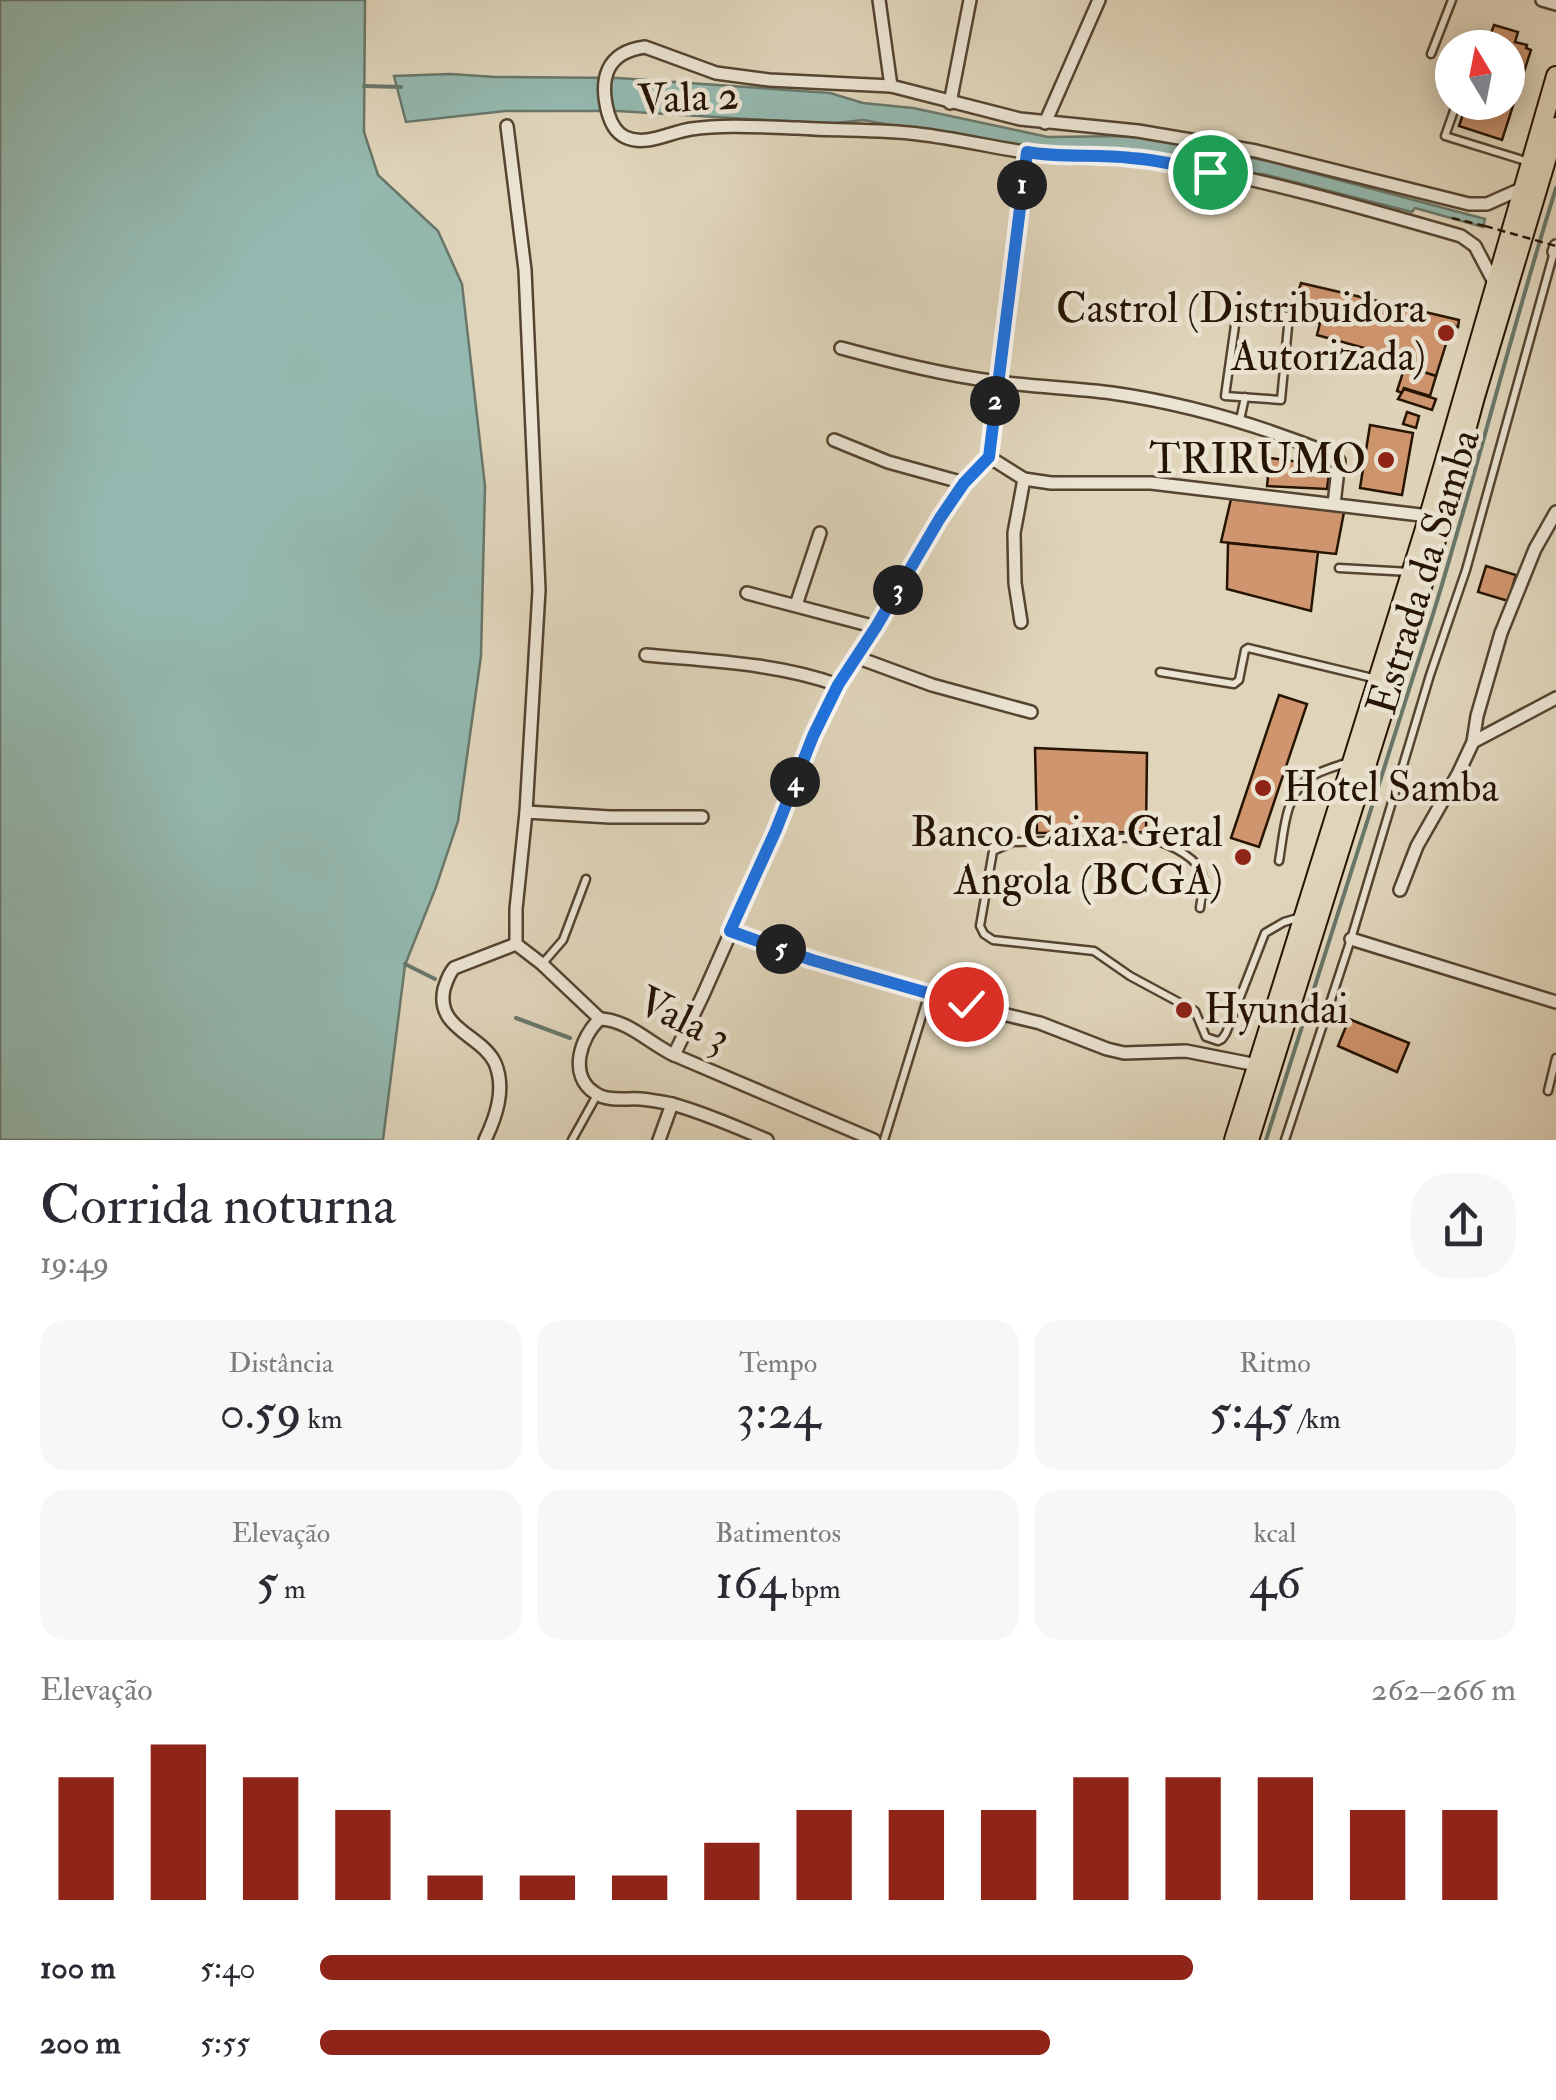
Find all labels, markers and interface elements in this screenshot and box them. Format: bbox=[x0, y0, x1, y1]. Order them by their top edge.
north arrow bbox=[1435, 30, 1525, 120]
map controls bbox=[1435, 30, 1525, 120]
street label: Vala 2 bbox=[636, 69, 740, 127]
pin bbox=[1168, 130, 1253, 215]
icon: arrive bbox=[1183, 145, 1238, 200]
pin: 1 bbox=[997, 160, 1047, 210]
text: 1 bbox=[1017, 167, 1027, 202]
place label: Castrol (Distribuidora Autorizada) bbox=[1056, 283, 1427, 383]
marker: Castrol (Distribuidora Autorizada) bbox=[1435, 322, 1457, 344]
pin: 2 bbox=[970, 376, 1020, 426]
text: 2 bbox=[988, 383, 1002, 418]
street label: Estrada da Samba bbox=[1356, 422, 1492, 721]
place label: TRIRUMO bbox=[1149, 434, 1366, 486]
marker: TRIRUMO bbox=[1375, 449, 1397, 471]
pin: 3 bbox=[873, 565, 923, 615]
text: 3 bbox=[893, 572, 903, 607]
pin: 4 bbox=[770, 757, 820, 807]
place label: Hotel Samba bbox=[1283, 762, 1499, 814]
text: 4 bbox=[787, 764, 803, 799]
marker: Hotel Samba bbox=[1252, 777, 1274, 799]
place label: Banco Caixa Geral Angola (BCGA) bbox=[911, 807, 1223, 907]
marker: Banco Caixa Geral Angola (BCGA) bbox=[1232, 846, 1254, 868]
pin: 5 bbox=[756, 924, 806, 974]
text: 5 bbox=[775, 931, 787, 966]
pin bbox=[924, 962, 1009, 1047]
street label: Vala 3 bbox=[629, 975, 739, 1065]
icon: check bbox=[939, 977, 994, 1032]
place label: Hyundai bbox=[1204, 984, 1349, 1036]
marker: Hyundai bbox=[1173, 999, 1195, 1021]
text: Corrida noturna bbox=[40, 1171, 396, 1240]
button: share bbox=[1411, 1173, 1516, 1278]
text: 19:49 bbox=[40, 1243, 109, 1283]
text: Distância bbox=[228, 1346, 334, 1381]
text: Tempo bbox=[739, 1346, 817, 1381]
text: Ritmo bbox=[1239, 1346, 1311, 1381]
text: 0.59 bbox=[219, 1381, 302, 1444]
text: 3:24 bbox=[736, 1381, 820, 1444]
text: 5:45 bbox=[1209, 1381, 1293, 1444]
text: km bbox=[302, 1402, 343, 1437]
text: /km bbox=[1293, 1402, 1341, 1437]
text: Elevação bbox=[232, 1516, 330, 1551]
text: Batimentos bbox=[715, 1516, 841, 1551]
text: kcal bbox=[1254, 1516, 1296, 1551]
text: 5 bbox=[256, 1551, 278, 1614]
text: 164 bbox=[715, 1551, 785, 1614]
text: 46 bbox=[1249, 1551, 1301, 1614]
text: m bbox=[278, 1572, 306, 1607]
text: bpm bbox=[785, 1572, 841, 1607]
text: Elevação bbox=[40, 1670, 153, 1710]
text: 262–266 m bbox=[1371, 1670, 1516, 1710]
text: 100 m bbox=[40, 1948, 116, 1988]
text: 5:40 bbox=[200, 1948, 256, 1988]
text: 200 m bbox=[40, 2023, 121, 2063]
text: 5:55 bbox=[200, 2023, 250, 2063]

